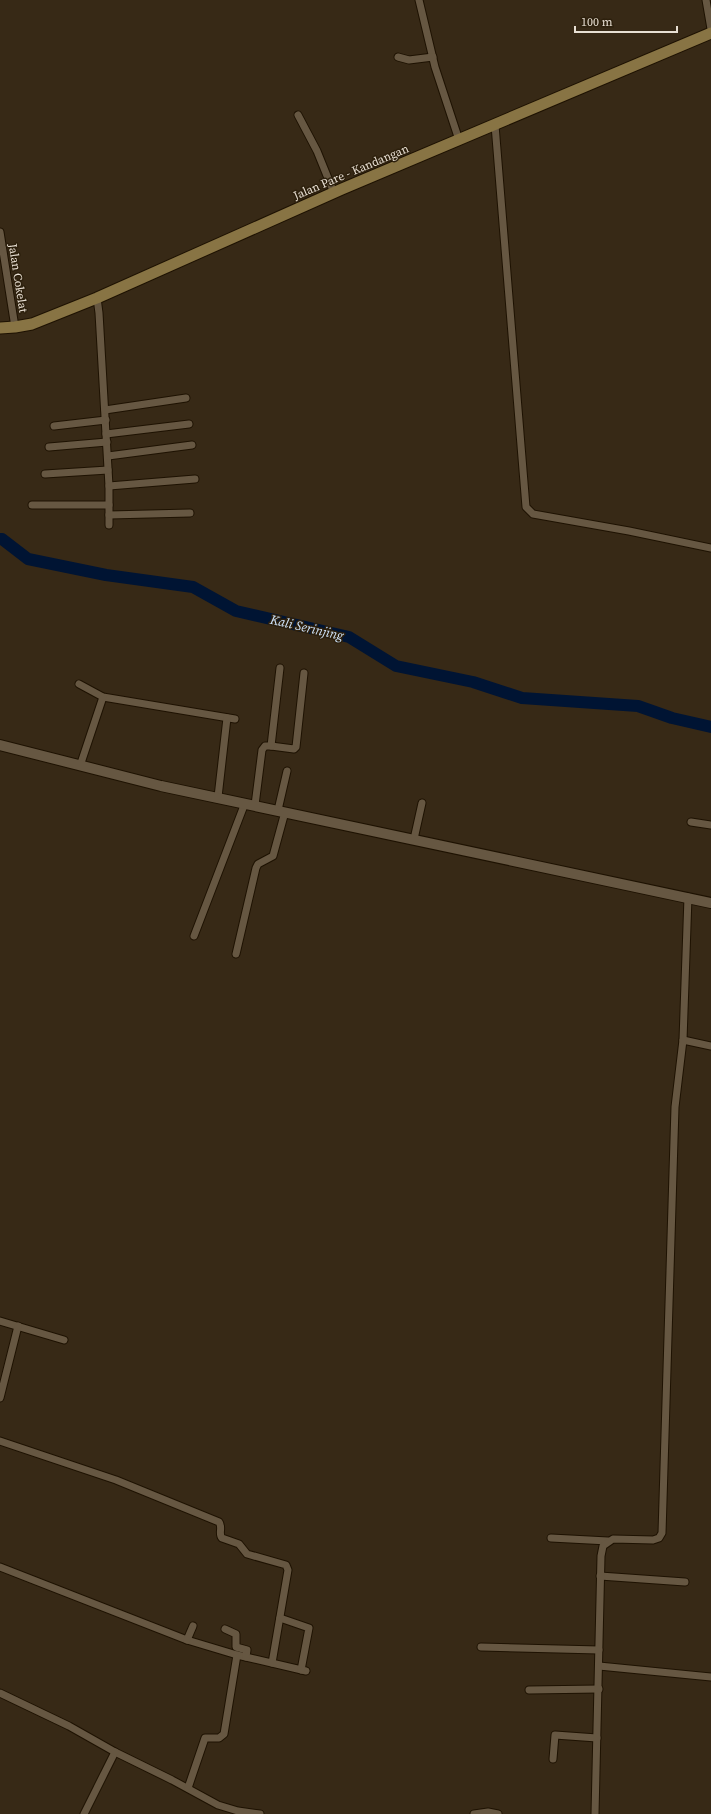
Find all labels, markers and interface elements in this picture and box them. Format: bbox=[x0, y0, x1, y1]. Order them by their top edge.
scale bar bbox=[575, 8, 677, 34]
text: 100 m bbox=[581, 14, 613, 30]
street label: Jalan Pare - Kandangan bbox=[290, 140, 411, 204]
street label: Jalan Cokelat bbox=[4, 241, 31, 314]
water label: Kali Serinjing bbox=[268, 611, 346, 644]

